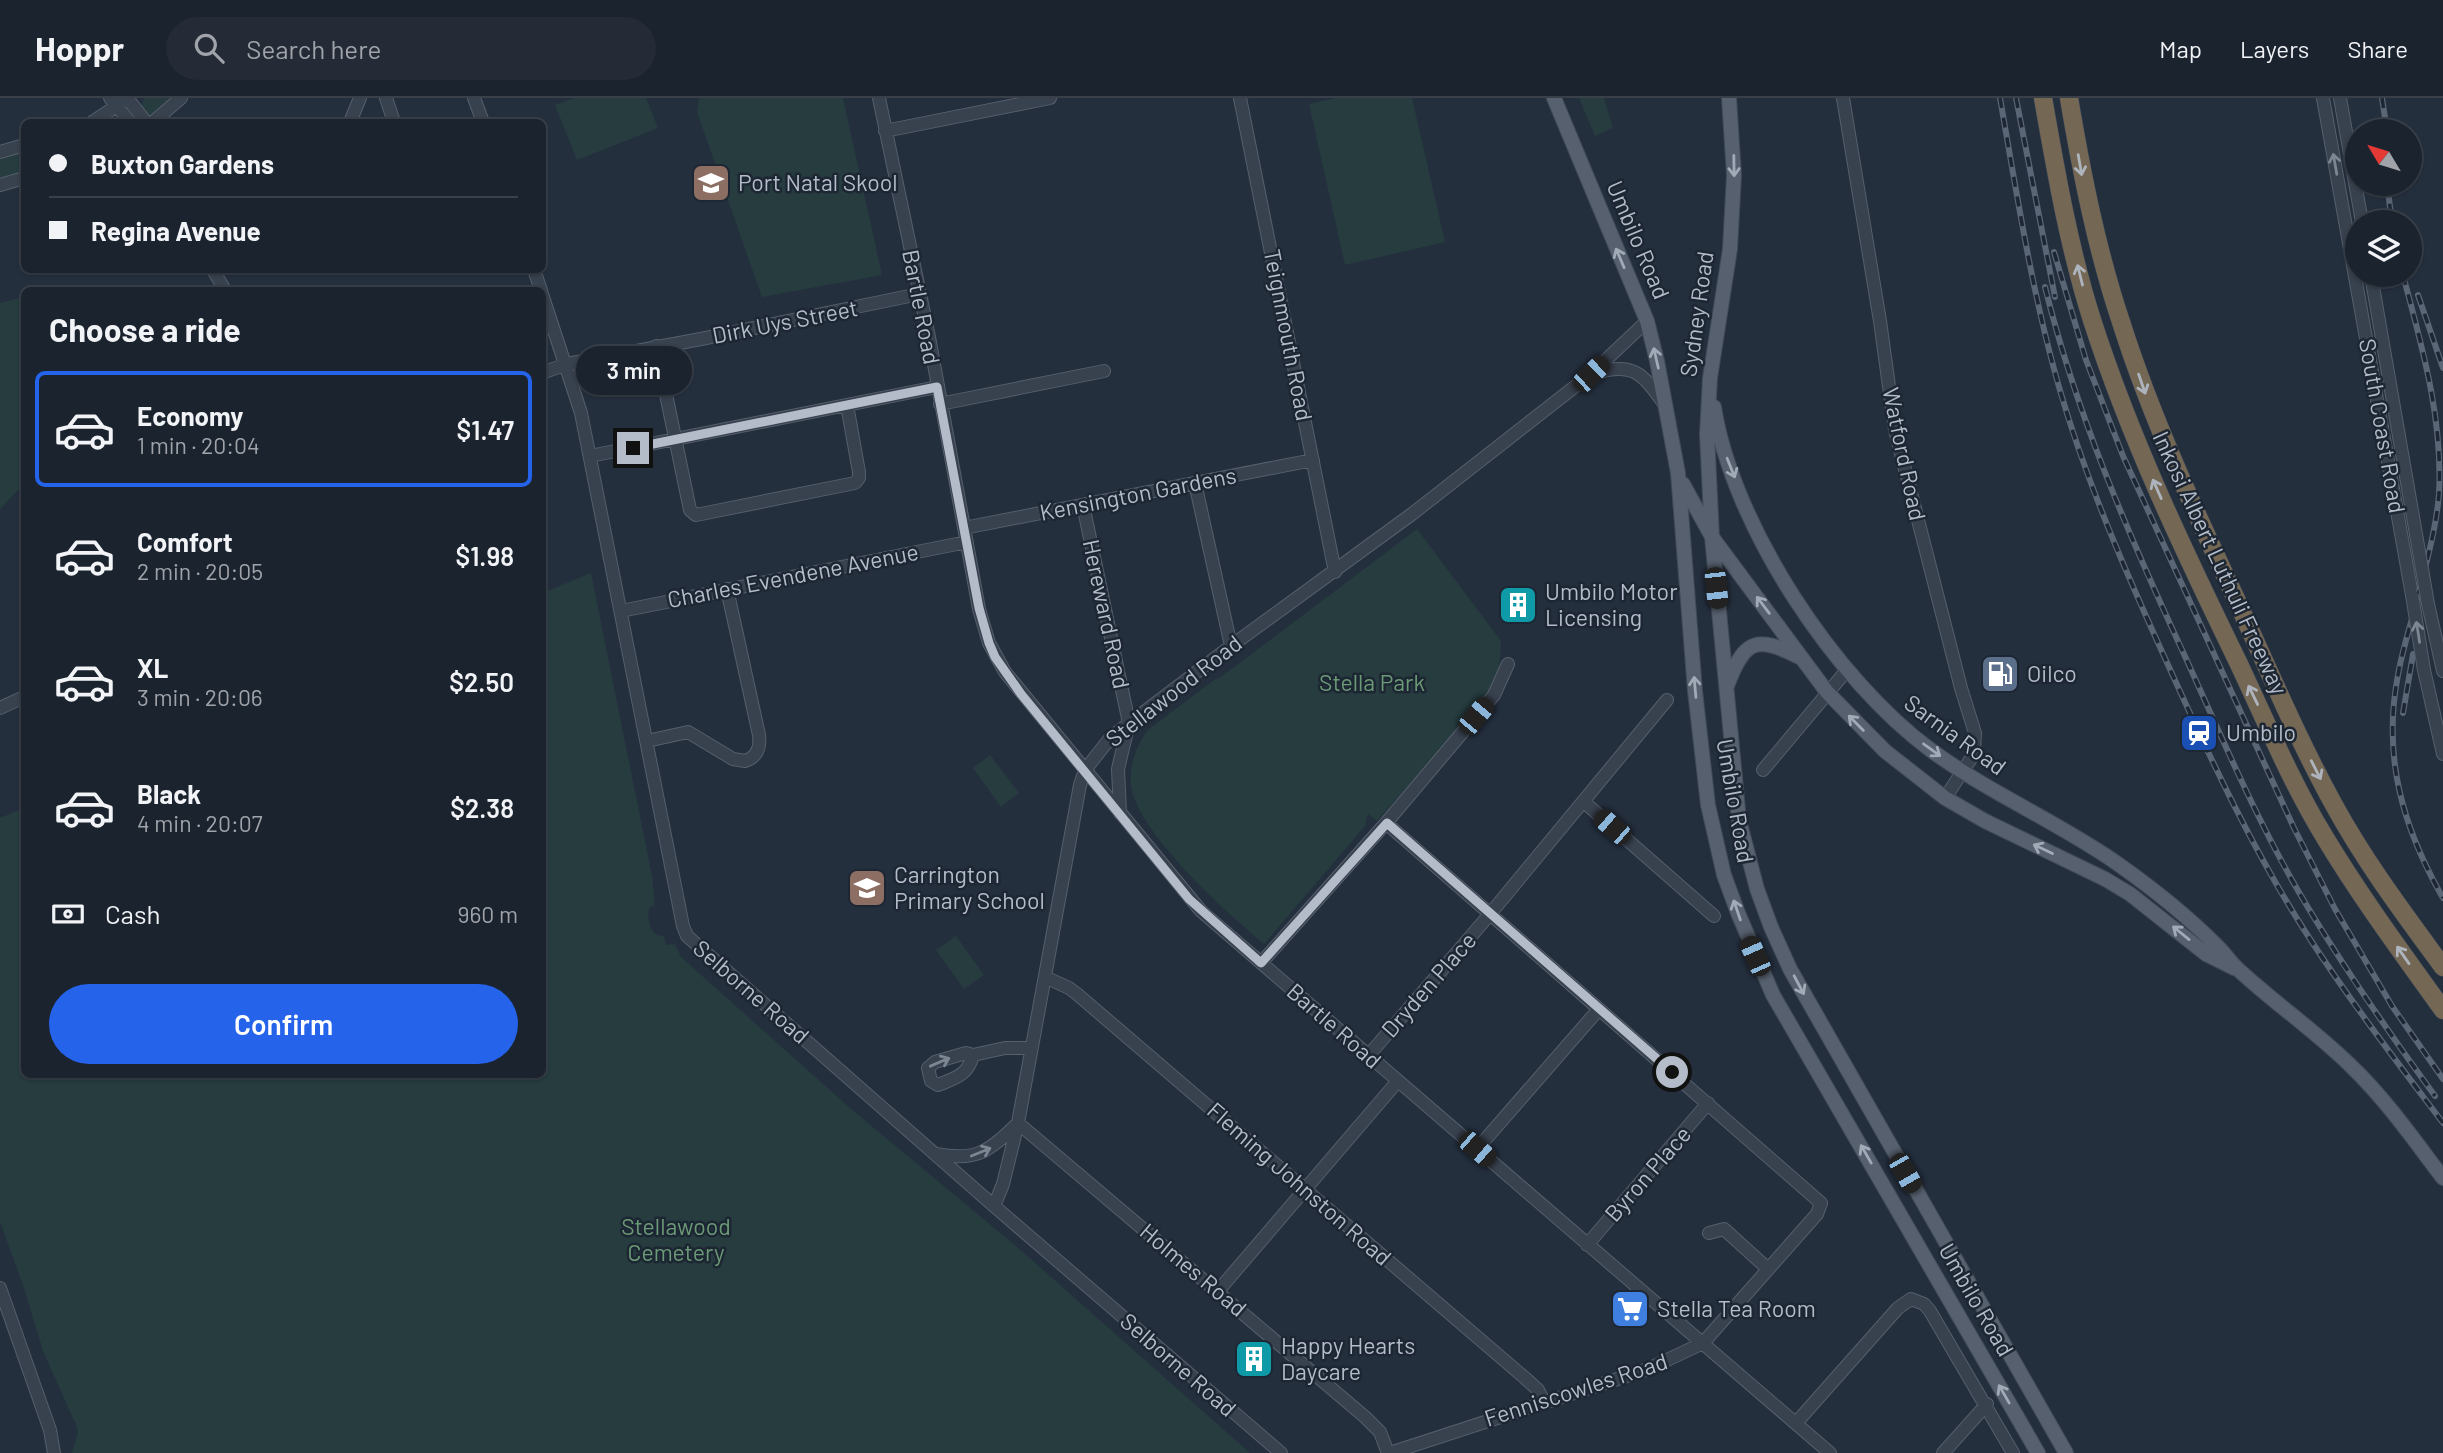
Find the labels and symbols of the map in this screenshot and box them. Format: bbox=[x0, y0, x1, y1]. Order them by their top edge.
north arrow bbox=[2345, 119, 2422, 196]
one-way arrow bbox=[2074, 153, 2088, 176]
one-way arrow bbox=[2328, 153, 2341, 176]
one-way arrow bbox=[1727, 154, 1741, 177]
school or university icon: Port Natal Skool bbox=[690, 162, 732, 204]
place label: Port Natal Skool bbox=[738, 168, 898, 196]
street label: Umbilo Road bbox=[1601, 176, 1676, 303]
street label: Bartle Road bbox=[897, 247, 947, 366]
street label: Teignmouth Road bbox=[1259, 247, 1319, 423]
one-way arrow bbox=[1613, 248, 1626, 269]
street label: Sydney Road bbox=[1673, 249, 1719, 378]
one-way arrow bbox=[2072, 264, 2086, 287]
street label: Dirk Uys Street bbox=[710, 293, 860, 349]
street label: South Coast Road bbox=[2354, 336, 2412, 515]
callout: 3 min bbox=[575, 346, 691, 396]
one-way arrow bbox=[1649, 347, 1662, 370]
car bbox=[1569, 352, 1614, 396]
one-way arrow bbox=[2136, 373, 2149, 395]
street label: Watford Road bbox=[1877, 385, 1933, 523]
street label: Inkosi Albert Luthuli Freeway bbox=[2148, 427, 2294, 699]
route end bbox=[617, 432, 649, 464]
one-way arrow bbox=[1725, 457, 1738, 478]
street label: Kensington Gardens bbox=[1037, 460, 1239, 526]
one-way arrow bbox=[2150, 479, 2163, 500]
street label: Charles Evendene Avenue bbox=[665, 537, 921, 613]
street label: Hereward Road bbox=[1077, 537, 1136, 691]
car bbox=[1704, 566, 1729, 610]
place label: Umbilo Motor Licensing bbox=[1545, 577, 1678, 631]
building icon: Umbilo Motor Licensing bbox=[1497, 584, 1539, 626]
one-way arrow bbox=[1755, 596, 1770, 614]
one-way arrow bbox=[2411, 622, 2424, 644]
street label: Stellawood Road bbox=[1100, 628, 1247, 752]
fuel station icon: Oilco bbox=[1979, 653, 2021, 695]
place label: Oilco bbox=[2027, 659, 2077, 687]
park label: Stella Park bbox=[1319, 668, 1425, 696]
one-way arrow bbox=[1688, 677, 1701, 699]
one-way arrow bbox=[2246, 685, 2259, 706]
street label: Sarnia Road bbox=[1899, 688, 2012, 780]
car bbox=[1455, 693, 1498, 739]
station icon: Umbilo bbox=[2178, 712, 2220, 754]
one-way arrow bbox=[1848, 715, 1865, 732]
place label: Umbilo bbox=[2226, 718, 2296, 746]
street label: Umbilo Road bbox=[1711, 737, 1761, 865]
one-way arrow bbox=[1922, 743, 1941, 757]
one-way arrow bbox=[2309, 759, 2323, 780]
car bbox=[1590, 805, 1635, 849]
one-way arrow bbox=[2033, 842, 2055, 855]
place label: Carrington Primary School bbox=[894, 860, 1045, 914]
school or university icon: Carrington Primary School bbox=[846, 867, 888, 909]
one-way arrow bbox=[1730, 900, 1742, 922]
street label: Dryden Place bbox=[1375, 926, 1481, 1043]
one-way arrow bbox=[2173, 926, 2191, 941]
street label: Selborne Road bbox=[688, 933, 815, 1049]
car bbox=[1737, 933, 1774, 979]
one-way arrow bbox=[2396, 946, 2411, 965]
one-way arrow bbox=[1792, 974, 1806, 995]
street label: Bartle Road bbox=[1282, 977, 1388, 1074]
one-way arrow bbox=[929, 1055, 950, 1068]
route start bbox=[1656, 1056, 1688, 1088]
street label: Fleming Johnston Road bbox=[1202, 1096, 1397, 1271]
street label: Byron Place bbox=[1598, 1120, 1696, 1227]
car bbox=[1455, 1127, 1500, 1171]
one-way arrow bbox=[970, 1144, 991, 1157]
one-way arrow bbox=[1858, 1145, 1872, 1165]
car bbox=[1886, 1150, 1925, 1196]
park label: Stellawood Cemetery bbox=[621, 1212, 731, 1266]
street label: Holmes Road bbox=[1135, 1217, 1253, 1322]
street label: Umbilo Road bbox=[1933, 1238, 2020, 1361]
supermarket icon: Stella Tea Room bbox=[1609, 1288, 1651, 1330]
place label: Stella Tea Room bbox=[1657, 1294, 1816, 1322]
street label: Selborne Road bbox=[1115, 1306, 1242, 1422]
place label: Happy Hearts Daycare bbox=[1281, 1331, 1415, 1385]
building icon: Happy Hearts Daycare bbox=[1233, 1338, 1275, 1380]
street label: Fenniscowles Road bbox=[1481, 1346, 1671, 1432]
one-way arrow bbox=[1997, 1384, 2011, 1404]

